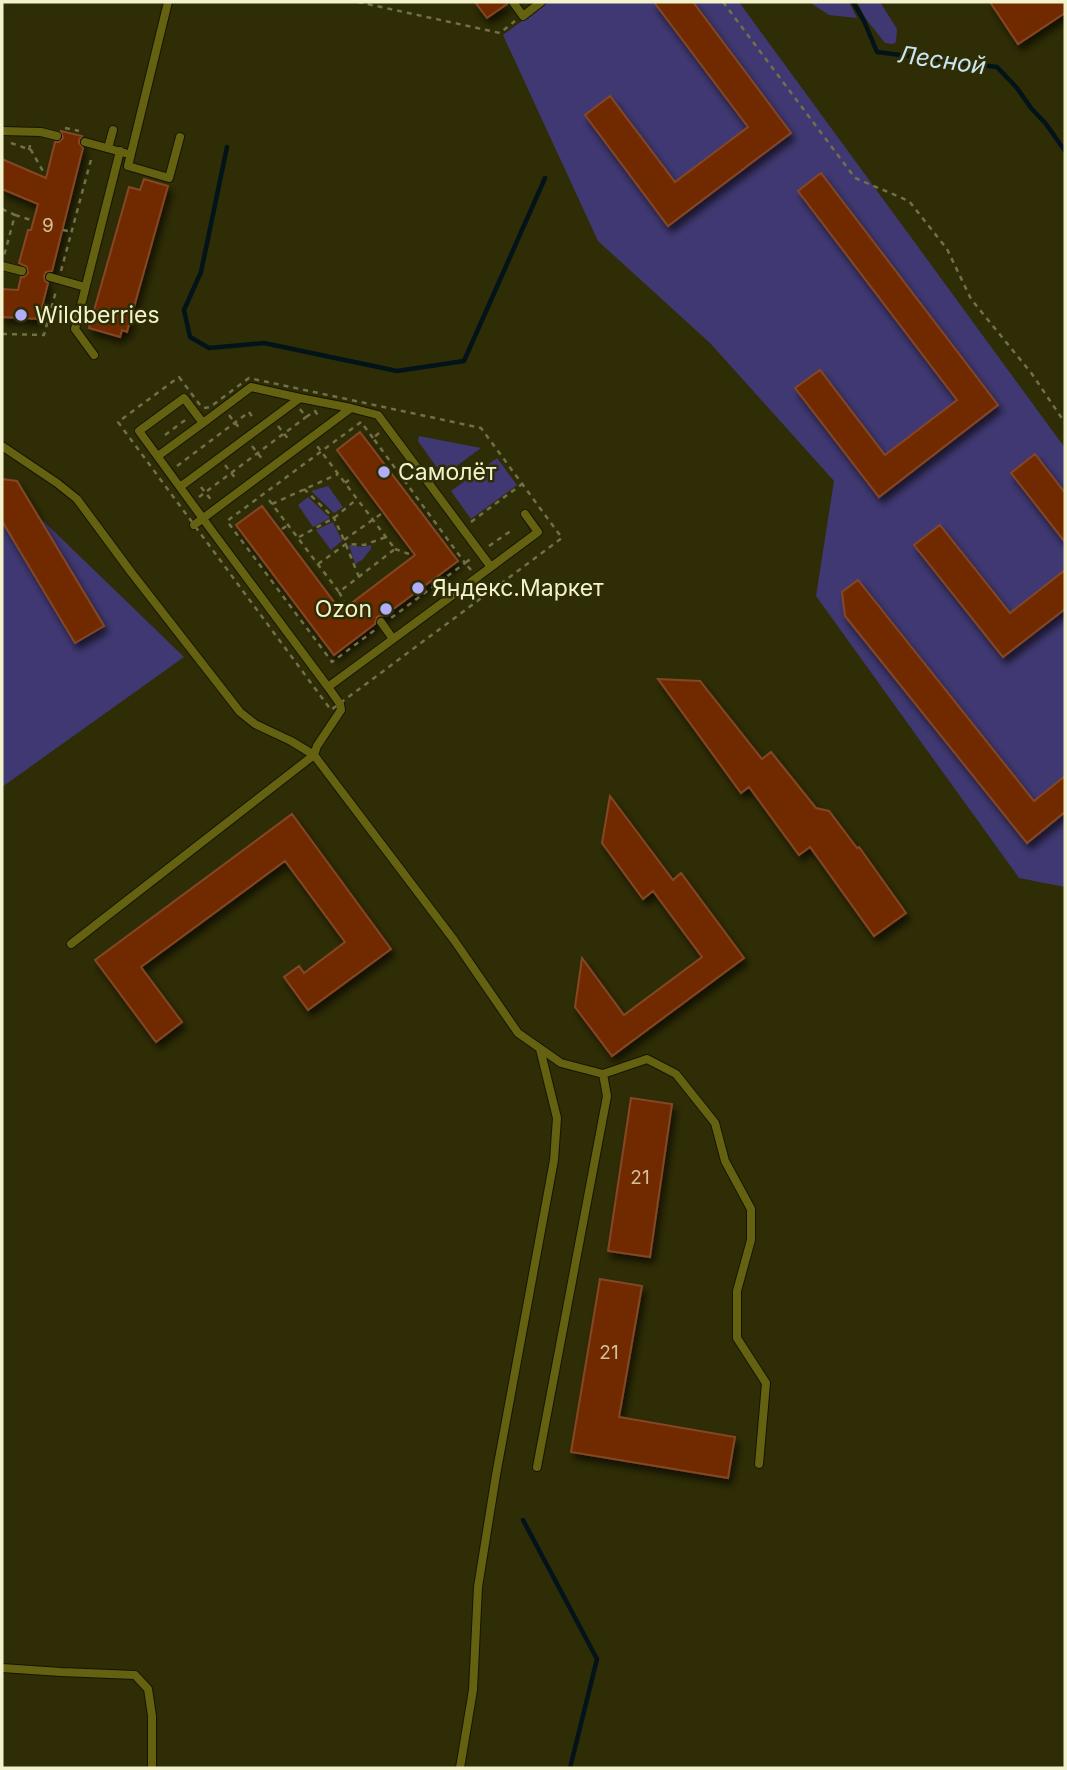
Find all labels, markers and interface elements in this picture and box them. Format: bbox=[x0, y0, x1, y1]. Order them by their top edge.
water label: Лесной bbox=[896, 39, 988, 81]
house number: 9 bbox=[42, 214, 54, 237]
place label: Wildberries bbox=[35, 301, 160, 329]
marker: Wildberries bbox=[13, 307, 29, 323]
place label: Самолёт bbox=[398, 458, 497, 486]
marker: Самолёт bbox=[376, 464, 392, 480]
place label: Яндекс.Маркет bbox=[432, 574, 604, 602]
marker: Яндекс.Маркет bbox=[410, 580, 426, 596]
place label: Ozon bbox=[315, 595, 372, 623]
marker: Ozon bbox=[378, 601, 394, 617]
house number: 21 bbox=[630, 1166, 650, 1189]
house number: 21 bbox=[599, 1341, 619, 1364]

